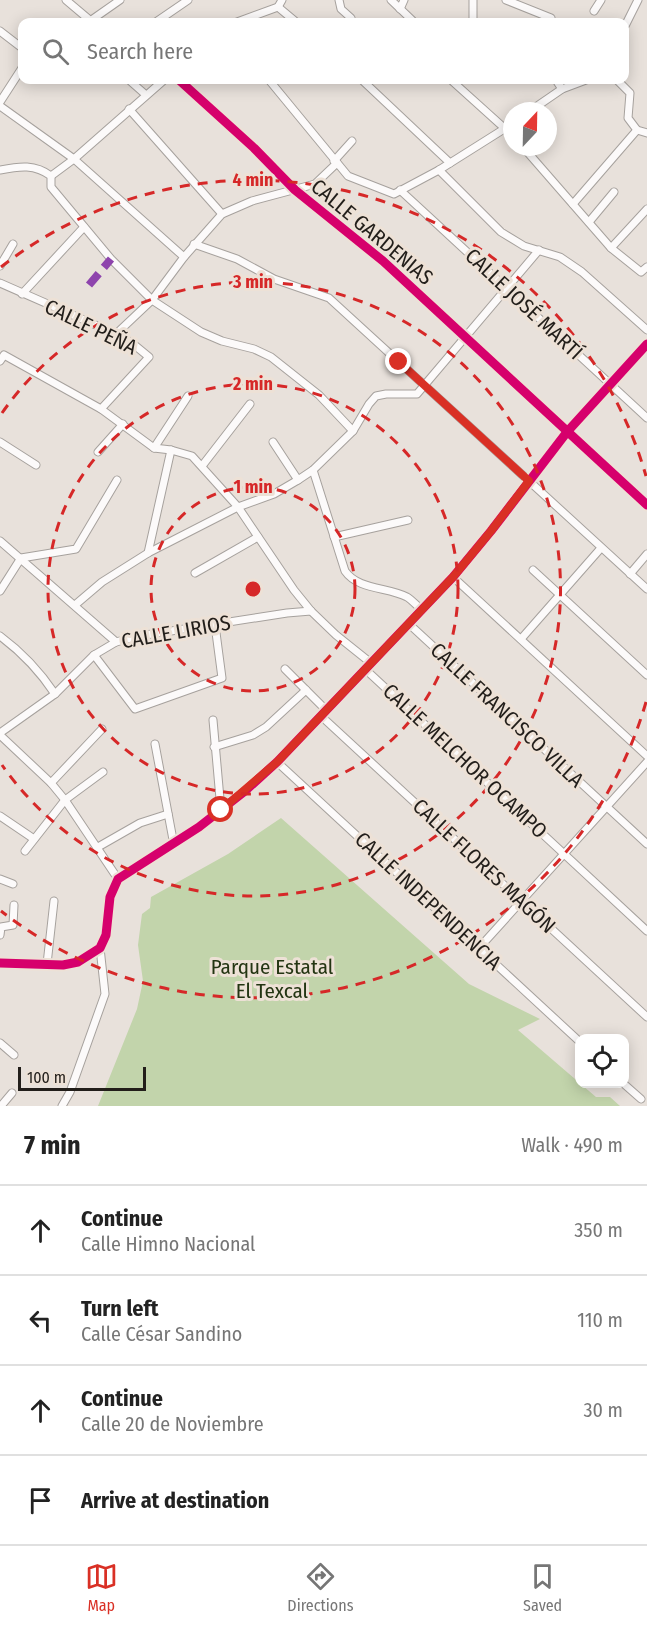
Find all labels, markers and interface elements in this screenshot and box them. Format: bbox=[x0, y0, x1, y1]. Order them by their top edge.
search box bbox=[18, 18, 629, 84]
icon: search bbox=[39, 35, 72, 68]
text: Search here bbox=[87, 38, 193, 65]
north arrow bbox=[503, 102, 557, 156]
text: 4 min bbox=[233, 169, 273, 191]
street label: CALLE GARDENIAS bbox=[306, 173, 438, 291]
street label: CALLE JOSÉ MARTÍ bbox=[460, 243, 589, 365]
text: 3 min bbox=[232, 271, 273, 293]
street label: CALLE PEÑA bbox=[40, 293, 142, 361]
route end bbox=[385, 348, 411, 374]
text: 2 min bbox=[232, 373, 273, 395]
text: 1 min bbox=[233, 476, 273, 498]
centre of rings bbox=[243, 579, 263, 599]
street label: CALLE LIRIOS bbox=[119, 610, 233, 654]
street label: CALLE FRANCISCO VILLA bbox=[425, 637, 589, 793]
street label: CALLE MELCHOR OCAMPO bbox=[377, 678, 553, 844]
street label: CALLE FLORES MAGÓN bbox=[407, 793, 561, 939]
route start bbox=[207, 796, 233, 822]
street label: CALLE INDEPENDENCIA bbox=[349, 826, 507, 976]
park label: Parque Estatal El Texcal bbox=[211, 954, 334, 1004]
map controls bbox=[575, 1034, 629, 1088]
button: locate bbox=[575, 1034, 629, 1088]
scale bar bbox=[18, 1064, 146, 1092]
text: 100 m bbox=[27, 1068, 66, 1087]
text: 7 min bbox=[24, 1130, 81, 1161]
text: Walk · 490 m bbox=[521, 1133, 623, 1157]
text: Continue bbox=[81, 1205, 163, 1232]
icon: ahead bbox=[24, 1214, 57, 1247]
text: 350 m bbox=[574, 1218, 623, 1242]
text: Calle Himno Nacional bbox=[81, 1232, 255, 1256]
text: Turn left bbox=[81, 1295, 159, 1322]
icon: left bbox=[24, 1304, 57, 1337]
text: 110 m bbox=[577, 1308, 623, 1332]
text: Calle César Sandino bbox=[81, 1322, 242, 1346]
text: Continue bbox=[81, 1385, 163, 1412]
icon: ahead bbox=[24, 1394, 57, 1427]
text: 30 m bbox=[583, 1398, 623, 1422]
text: Calle 20 de Noviembre bbox=[81, 1412, 264, 1436]
icon: arrive bbox=[24, 1484, 57, 1517]
text: Arrive at destination bbox=[81, 1487, 269, 1514]
tab: Map bbox=[85, 1560, 118, 1615]
tab: Directions bbox=[287, 1560, 354, 1615]
tab: Saved bbox=[523, 1560, 562, 1615]

